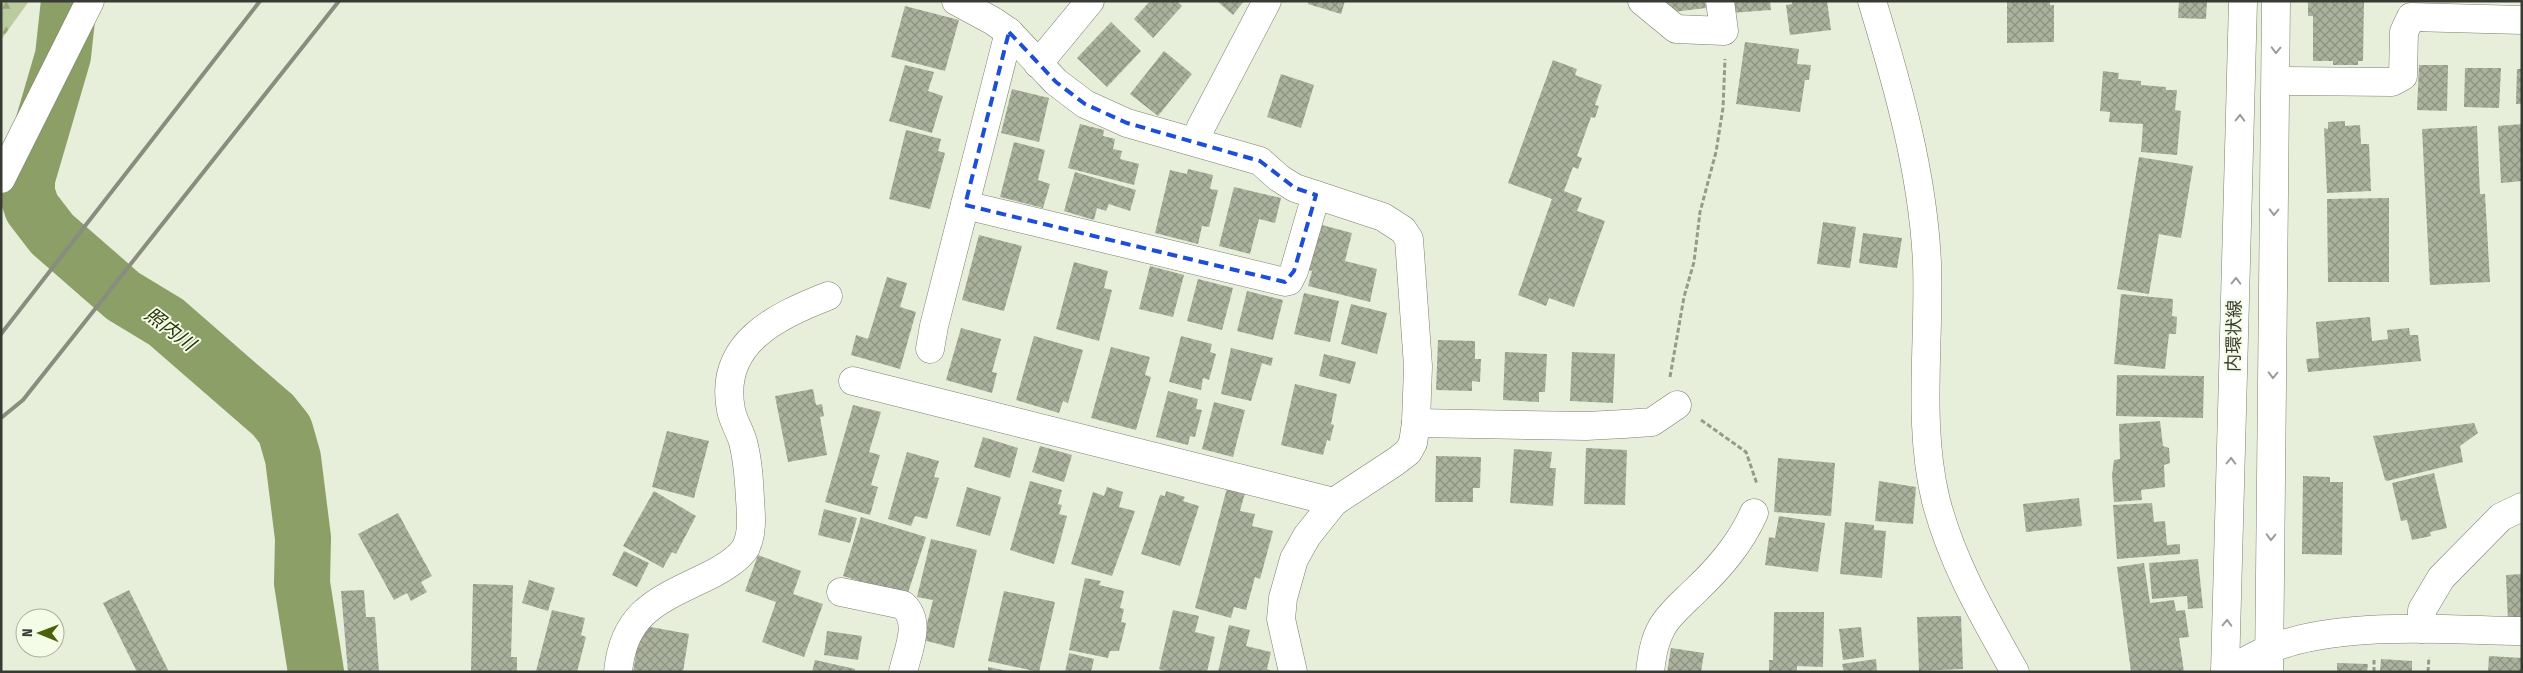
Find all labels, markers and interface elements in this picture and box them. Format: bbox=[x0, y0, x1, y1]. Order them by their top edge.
one-way arrow bbox=[2271, 46, 2281, 54]
one-way arrow bbox=[2235, 114, 2245, 122]
one-way arrow bbox=[2269, 209, 2279, 217]
one-way arrow bbox=[2230, 276, 2241, 284]
street label: 内環状線 bbox=[2222, 300, 2246, 372]
water label: 照内川 bbox=[140, 303, 201, 357]
one-way arrow bbox=[2267, 371, 2278, 379]
one-way arrow bbox=[2226, 456, 2236, 464]
one-way arrow bbox=[2266, 534, 2276, 542]
north arrow bbox=[15, 608, 65, 658]
one-way arrow bbox=[2221, 619, 2232, 627]
text: N bbox=[19, 628, 36, 637]

